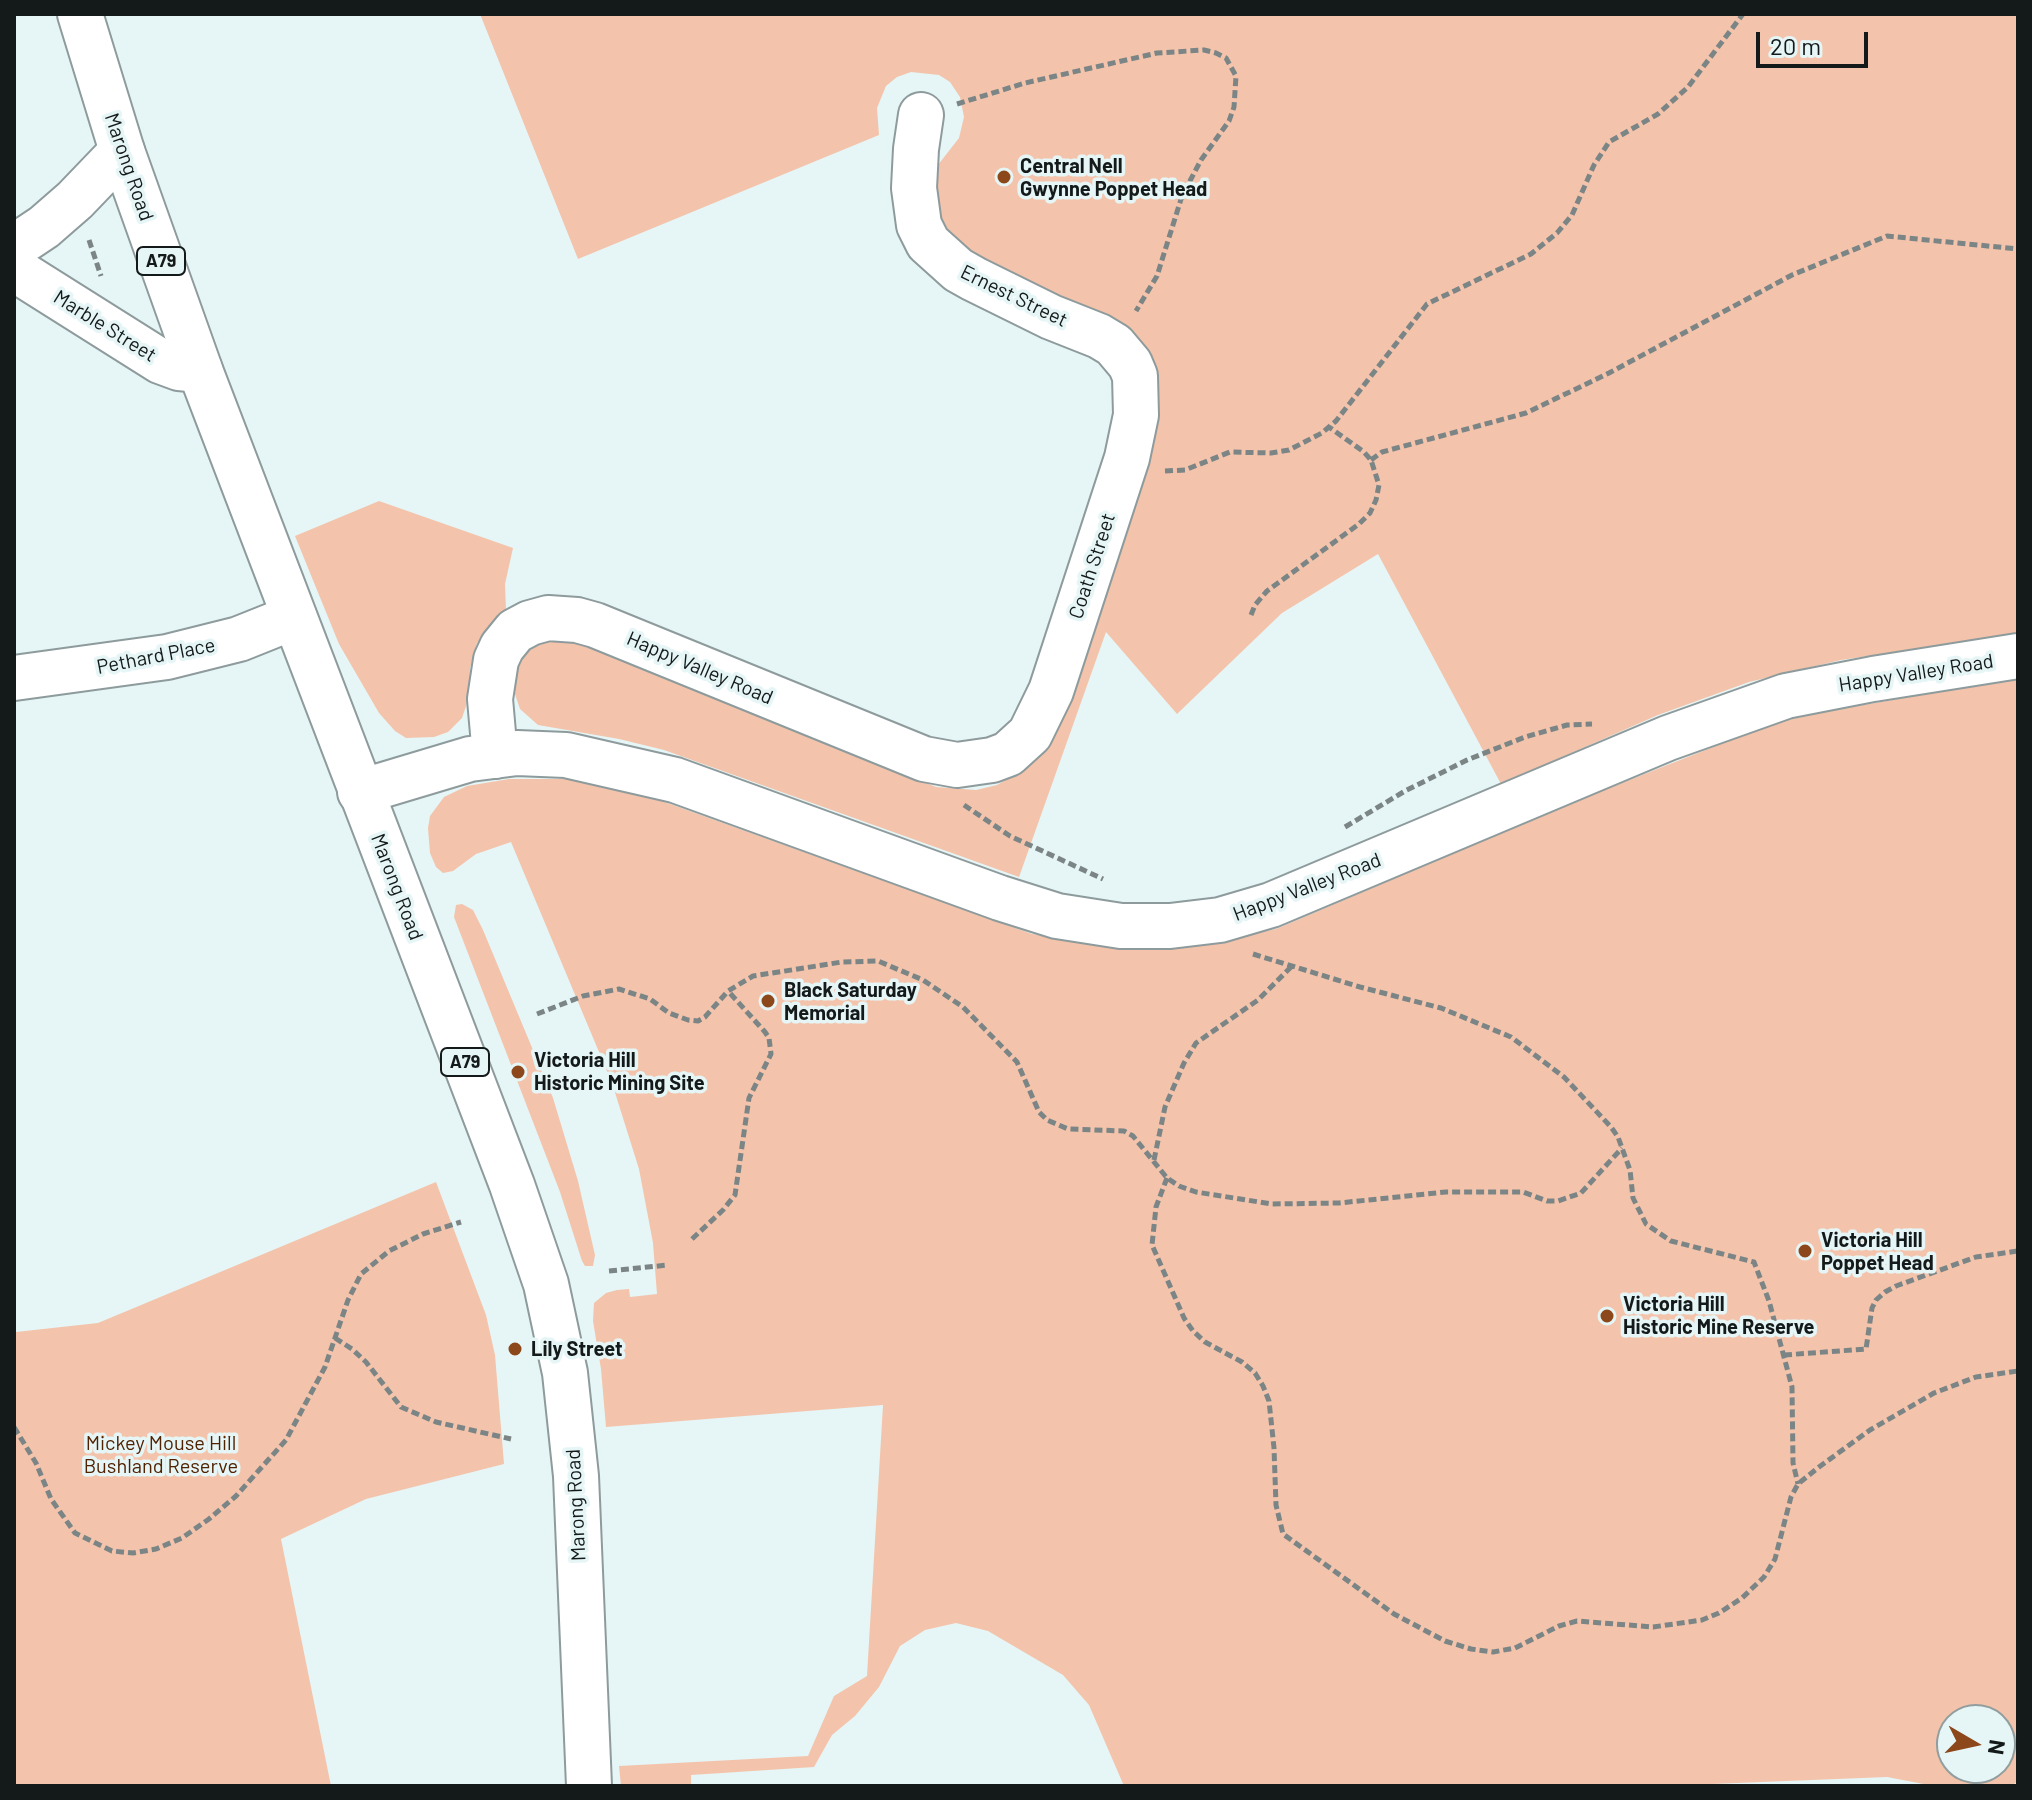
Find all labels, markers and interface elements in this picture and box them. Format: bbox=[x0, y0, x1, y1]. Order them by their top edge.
scale bar bbox=[1760, 16, 1872, 66]
text: 20 m bbox=[1770, 31, 1821, 60]
street label: Marong Road bbox=[99, 110, 159, 224]
place label: Central Nell Gwynne Poppet Head bbox=[1020, 154, 1207, 201]
marker: Central Nell Gwynne Poppet Head bbox=[995, 168, 1013, 186]
road number: A79 bbox=[137, 247, 185, 275]
street label: Ernest Street bbox=[957, 260, 1071, 332]
street label: Marble Street bbox=[49, 285, 161, 367]
street label: Coath Street bbox=[1064, 510, 1120, 622]
street label: Happy Valley Road bbox=[623, 626, 777, 710]
street label: Pethard Place bbox=[95, 633, 217, 679]
street label: Happy Valley Road bbox=[1837, 649, 1995, 697]
street label: Marong Road bbox=[366, 830, 428, 944]
street label: Happy Valley Road bbox=[1230, 848, 1384, 926]
place label: Black Saturday Memorial bbox=[784, 978, 917, 1025]
marker: Black Saturday Memorial bbox=[759, 992, 777, 1010]
road number: A79 bbox=[441, 1048, 489, 1076]
place label: Victoria Hill Historic Mining Site bbox=[534, 1048, 705, 1095]
marker: Victoria Hill Historic Mining Site bbox=[509, 1063, 527, 1081]
place label: Victoria Hill Poppet Head bbox=[1821, 1228, 1934, 1275]
marker: Victoria Hill Poppet Head bbox=[1796, 1242, 1814, 1260]
place label: Victoria Hill Historic Mine Reserve bbox=[1623, 1292, 1814, 1339]
marker: Victoria Hill Historic Mine Reserve bbox=[1598, 1307, 1616, 1325]
place label: Lily Street bbox=[531, 1337, 623, 1361]
marker: Lily Street bbox=[506, 1340, 524, 1358]
park label: Mickey Mouse Hill Bushland Reserve bbox=[84, 1431, 238, 1478]
street label: Marong Road bbox=[561, 1448, 591, 1562]
north arrow bbox=[1936, 1704, 2016, 1784]
text: N bbox=[1984, 1738, 2012, 1757]

